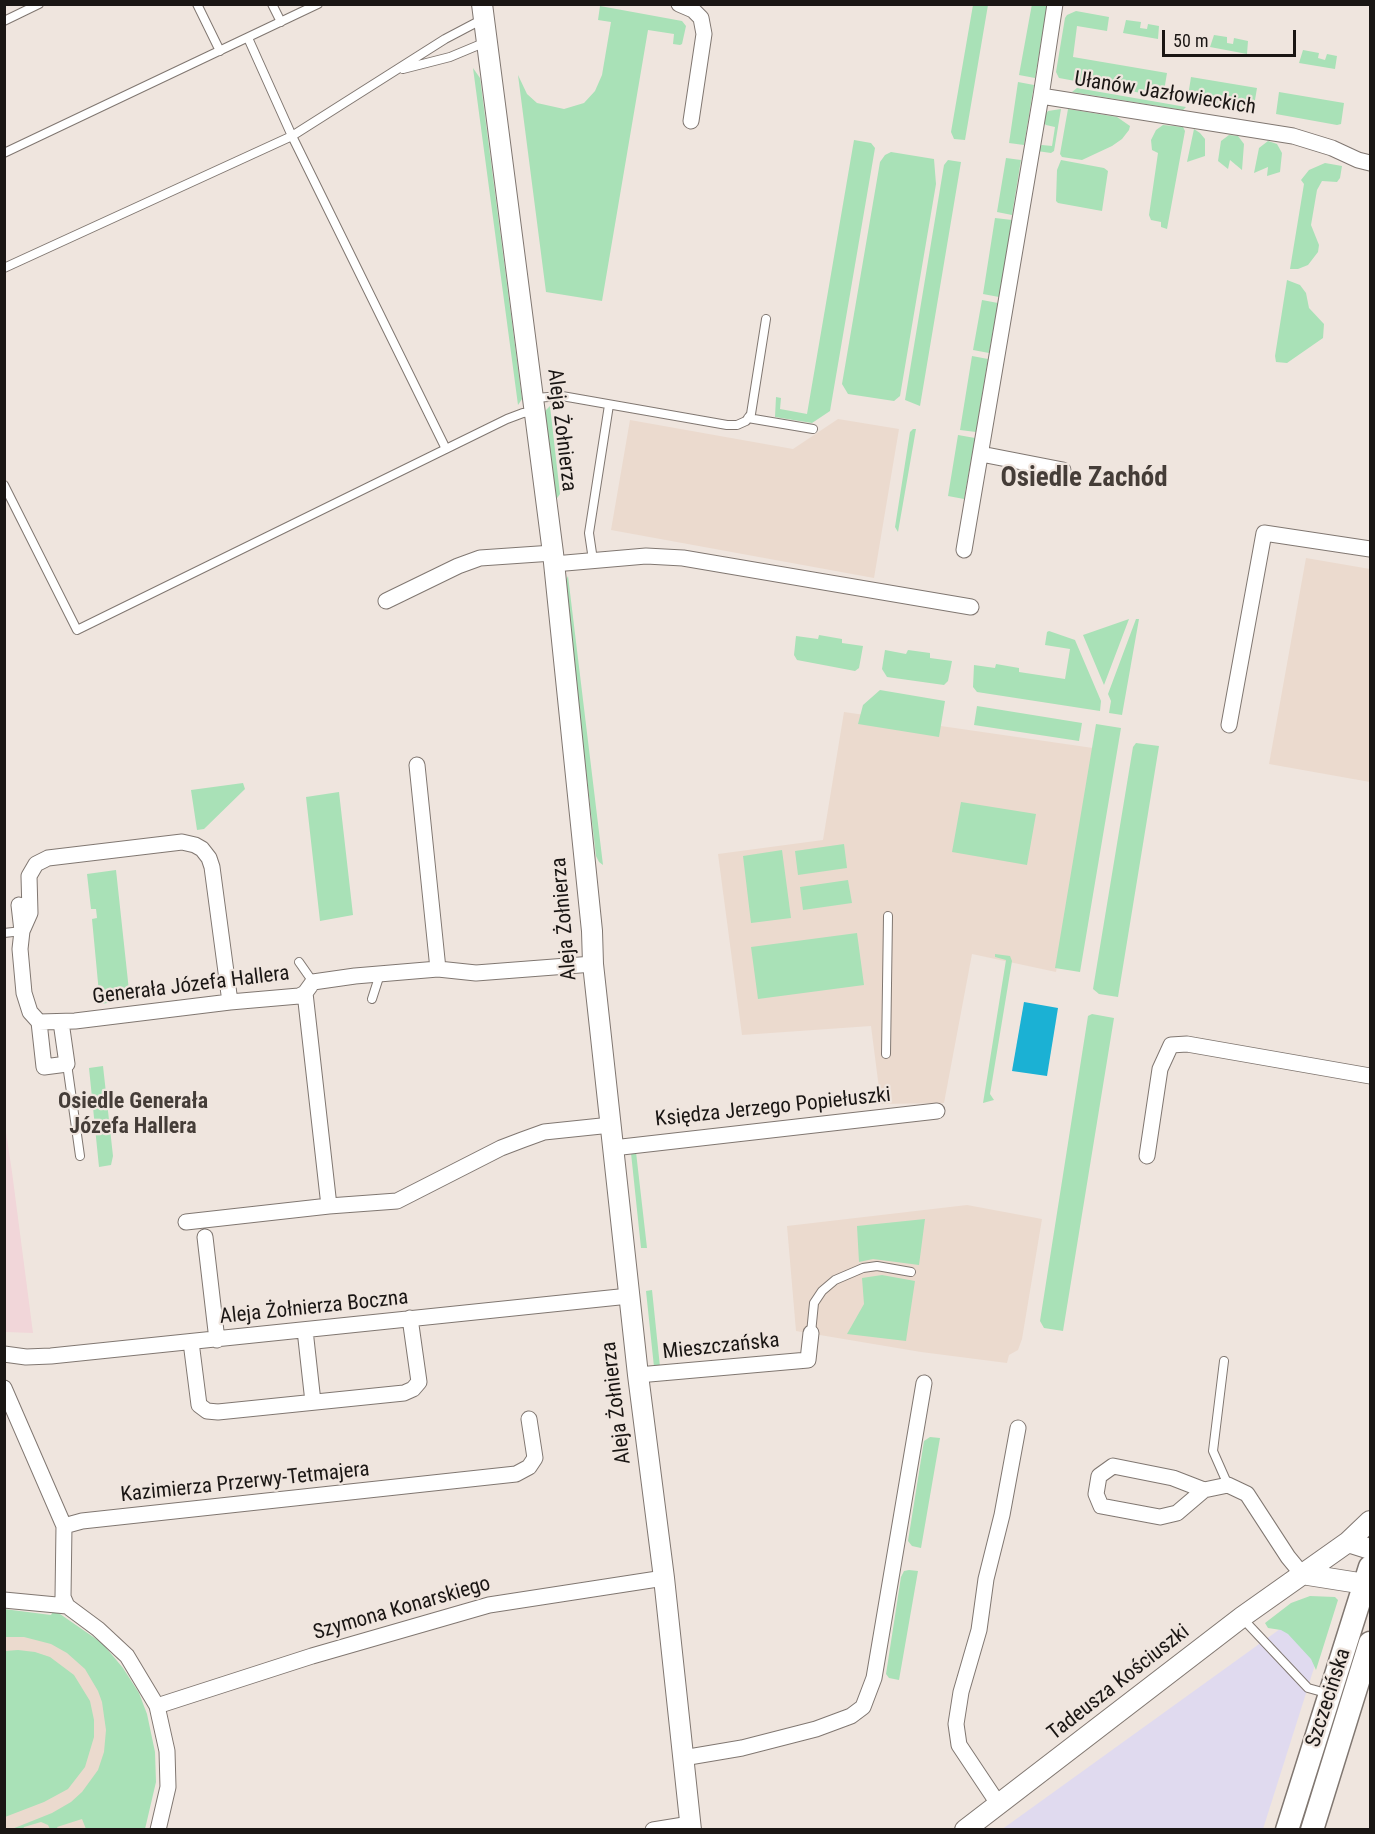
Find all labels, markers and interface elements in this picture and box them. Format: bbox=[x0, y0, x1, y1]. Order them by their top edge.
scale bar bbox=[1165, 18, 1298, 56]
text: 50 m bbox=[1173, 30, 1208, 51]
street label: Ułanów Jazłowieckich bbox=[1072, 67, 1258, 121]
street label: Aleja Żołnierza bbox=[541, 367, 581, 493]
district label: Osiedle Zachód bbox=[1000, 463, 1168, 495]
street label: Aleja Żołnierza bbox=[547, 856, 583, 982]
street label: Generała Józefa Hallera bbox=[91, 961, 291, 1011]
street label: Księdza Jerzego Popiełuszki bbox=[654, 1083, 892, 1133]
district label: Osiedle Generała Józefa Hallera bbox=[58, 1089, 208, 1140]
street label: Aleja Żołnierza Boczna bbox=[218, 1286, 410, 1330]
street label: Mieszczańska bbox=[661, 1328, 781, 1366]
street label: Aleja Żołnierza bbox=[597, 1340, 637, 1466]
street label: Kazimierza Przerwy-Tetmajera bbox=[119, 1457, 371, 1509]
street label: Szymona Konarskiego bbox=[310, 1572, 494, 1646]
street label: Tadeusza Kościuszki bbox=[1043, 1620, 1195, 1746]
street label: Szczecińska bbox=[1301, 1645, 1357, 1751]

